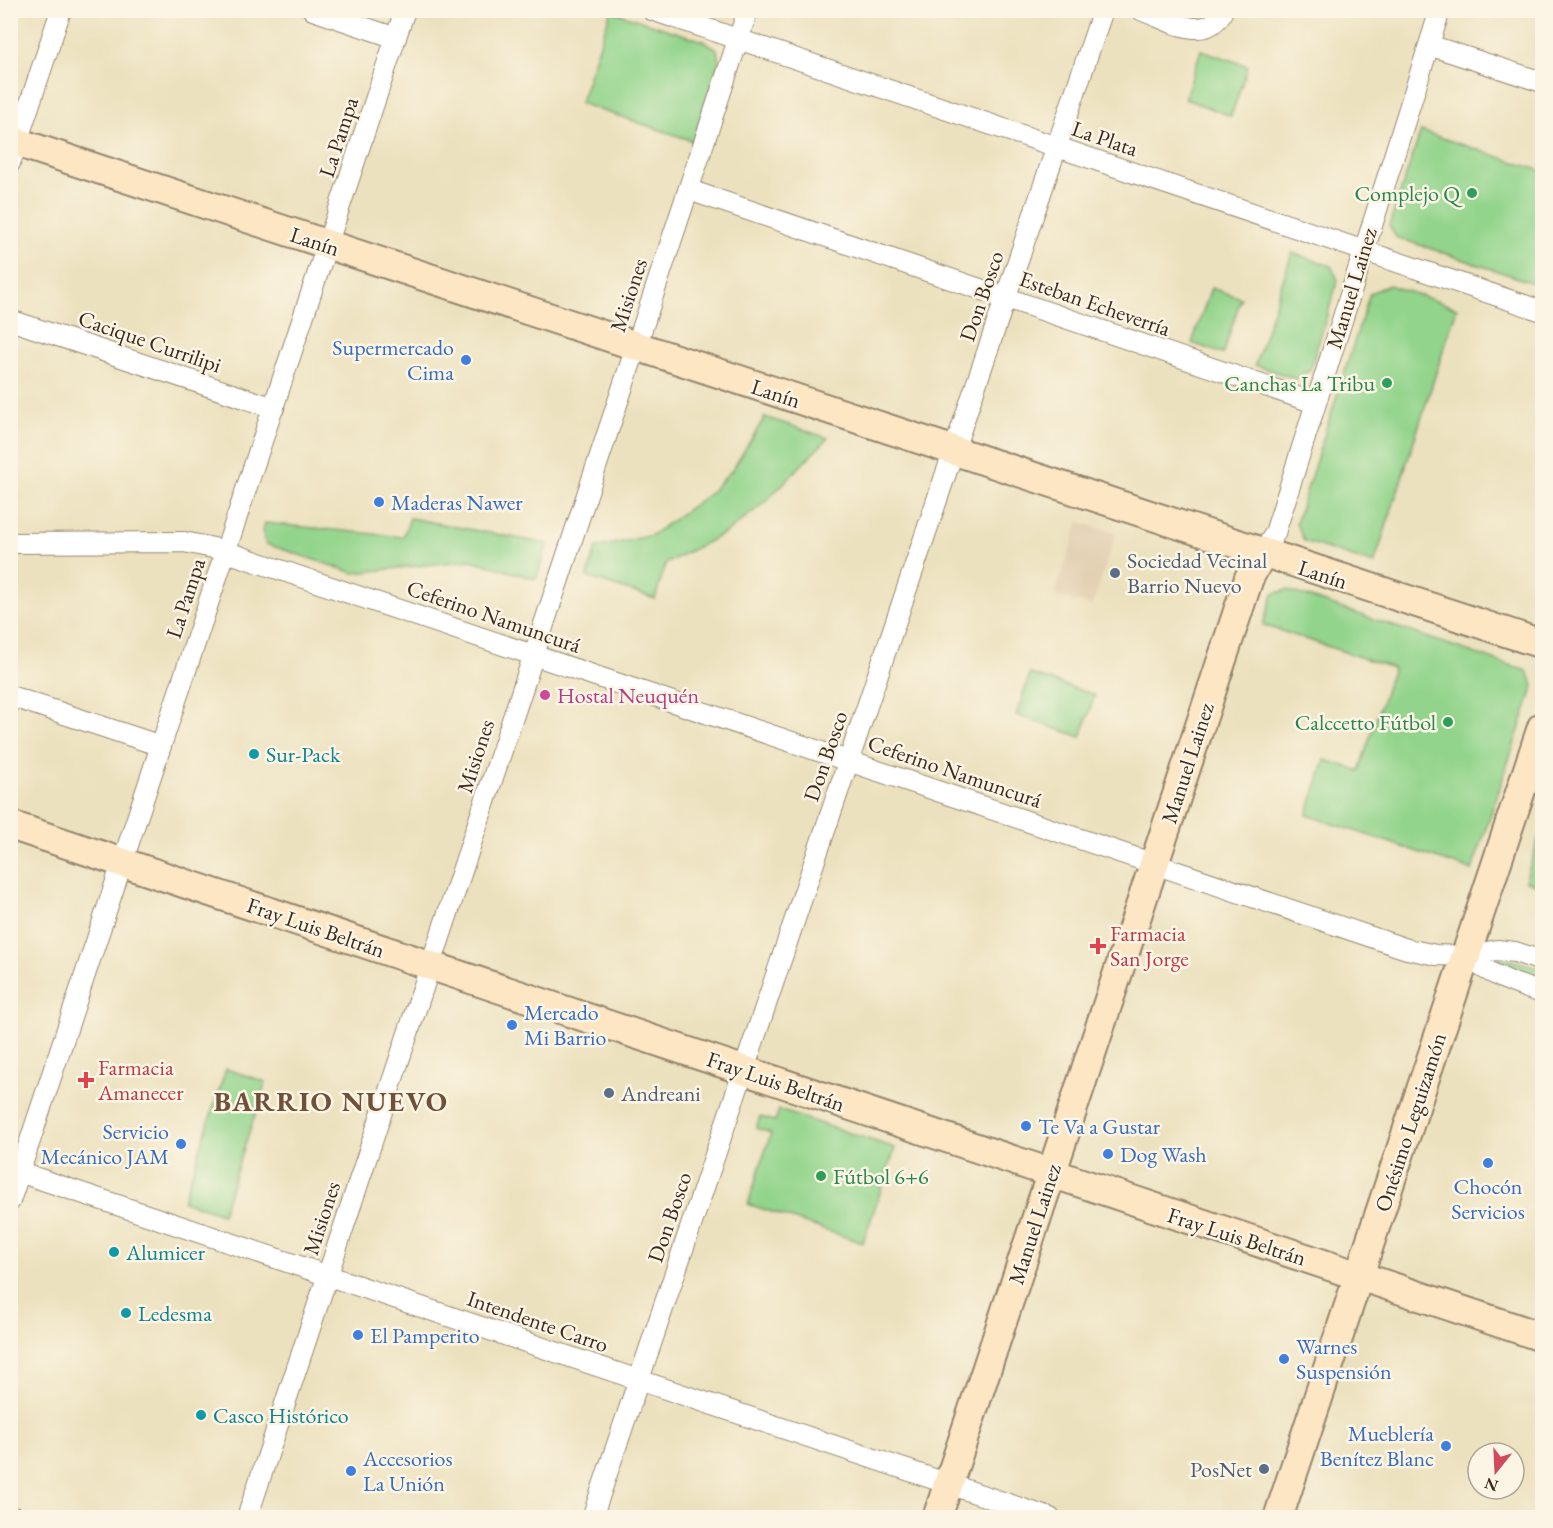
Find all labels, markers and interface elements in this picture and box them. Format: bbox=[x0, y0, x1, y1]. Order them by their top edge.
street label: La Pampa bbox=[312, 93, 365, 181]
street label: La Plata bbox=[1068, 114, 1142, 163]
place label: Complejo Q bbox=[1354, 179, 1463, 208]
marker: Complejo Q bbox=[1465, 186, 1479, 200]
street label: Lanín bbox=[286, 220, 344, 263]
street label: Manuel Lainez bbox=[1319, 223, 1384, 352]
street label: Don Bosco bbox=[952, 247, 1010, 345]
street label: Misiones bbox=[603, 255, 654, 336]
street label: Esteban Echeverría bbox=[1015, 264, 1174, 343]
street label: Cacique Currilipi bbox=[74, 303, 225, 380]
place label: Supermercado Cima bbox=[332, 333, 454, 387]
marker: Supermercado Cima bbox=[459, 353, 473, 367]
place label: Canchas La Tribu bbox=[1224, 369, 1375, 398]
street label: Lanín bbox=[747, 372, 805, 415]
marker: Canchas La Tribu bbox=[1380, 376, 1394, 390]
place label: Maderas Nawer bbox=[391, 488, 523, 517]
marker: Maderas Nawer bbox=[372, 495, 386, 509]
place label: Sociedad Vecinal Barrio Nuevo bbox=[1127, 546, 1267, 600]
street label: Lanín bbox=[1294, 553, 1352, 596]
street label: La Pampa bbox=[159, 554, 212, 642]
marker: Sociedad Vecinal Barrio Nuevo bbox=[1108, 566, 1122, 580]
street label: Ceferino Namuncurá bbox=[403, 573, 585, 660]
place label: Hostal Neuquén bbox=[557, 681, 699, 710]
marker: Hostal Neuquén bbox=[538, 688, 552, 702]
street label: Manuel Lainez bbox=[1154, 698, 1221, 827]
street label: Don Bosco bbox=[796, 707, 854, 805]
place label: Calccetto Fútbol bbox=[1295, 708, 1436, 737]
marker: Calccetto Fútbol bbox=[1441, 715, 1455, 729]
street label: Misiones bbox=[450, 716, 501, 797]
street label: Ceferino Namuncurá bbox=[864, 728, 1046, 815]
place label: Sur-Pack bbox=[266, 740, 341, 769]
marker: Sur-Pack bbox=[247, 747, 261, 761]
street label: Fray Luis Beltrán bbox=[243, 890, 389, 965]
place label: Farmacia San Jorge bbox=[1110, 919, 1189, 973]
marker: Farmacia San Jorge bbox=[1091, 939, 1105, 953]
place label: Mercado Mi Barrio bbox=[524, 998, 606, 1052]
marker: Mercado Mi Barrio bbox=[505, 1018, 519, 1032]
street label: Onésimo Leguizamón bbox=[1368, 1029, 1453, 1215]
street label: Fray Luis Beltrán bbox=[703, 1044, 849, 1119]
place label: Farmacia Amanecer bbox=[97, 1053, 184, 1107]
marker: Farmacia Amanecer bbox=[79, 1073, 93, 1087]
place label: Andreani bbox=[620, 1079, 701, 1108]
district label: BARRIO NUEVO bbox=[213, 1083, 449, 1119]
marker: Andreani bbox=[602, 1086, 616, 1100]
place label: Te Va a Gustar bbox=[1038, 1112, 1161, 1141]
place label: Servicio Mecánico JAM bbox=[41, 1117, 169, 1171]
marker: Te Va a Gustar bbox=[1019, 1119, 1033, 1133]
marker: Servicio Mecánico JAM bbox=[174, 1137, 188, 1151]
place label: Dog Wash bbox=[1120, 1140, 1207, 1169]
marker: Dog Wash bbox=[1101, 1147, 1115, 1161]
marker: Chocón Servicios bbox=[1481, 1156, 1495, 1170]
street label: Manuel Lainez bbox=[1001, 1159, 1068, 1288]
place label: Fútbol 6+6 bbox=[833, 1162, 929, 1191]
street label: Don Bosco bbox=[640, 1168, 698, 1266]
marker: Fútbol 6+6 bbox=[814, 1169, 828, 1183]
place label: Chocón Servicios bbox=[1451, 1172, 1525, 1226]
street label: Misiones bbox=[296, 1178, 347, 1259]
street label: Fray Luis Beltrán bbox=[1164, 1200, 1310, 1273]
place label: Alumicer bbox=[125, 1238, 206, 1267]
marker: Alumicer bbox=[107, 1245, 121, 1259]
street label: Intendente Carro bbox=[463, 1284, 612, 1359]
place label: Ledesma bbox=[138, 1299, 212, 1328]
marker: Ledesma bbox=[119, 1306, 133, 1320]
place label: El Pamperito bbox=[370, 1321, 480, 1350]
marker: El Pamperito bbox=[351, 1328, 365, 1342]
place label: Warnes Suspensión bbox=[1296, 1332, 1392, 1386]
marker: Warnes Suspensión bbox=[1277, 1352, 1291, 1366]
place label: Casco Histórico bbox=[213, 1401, 349, 1430]
marker: Casco Histórico bbox=[194, 1408, 208, 1422]
place label: Mueblería Benítez Blanc bbox=[1320, 1419, 1434, 1473]
marker: Mueblería Benítez Blanc bbox=[1439, 1439, 1453, 1453]
north arrow bbox=[1466, 1441, 1526, 1501]
place label: Accesorios La Unión bbox=[362, 1444, 453, 1498]
place label: PosNet bbox=[1190, 1455, 1252, 1484]
marker: PosNet bbox=[1257, 1462, 1271, 1476]
marker: Accesorios La Unión bbox=[344, 1464, 358, 1478]
text: N bbox=[1482, 1473, 1501, 1497]

